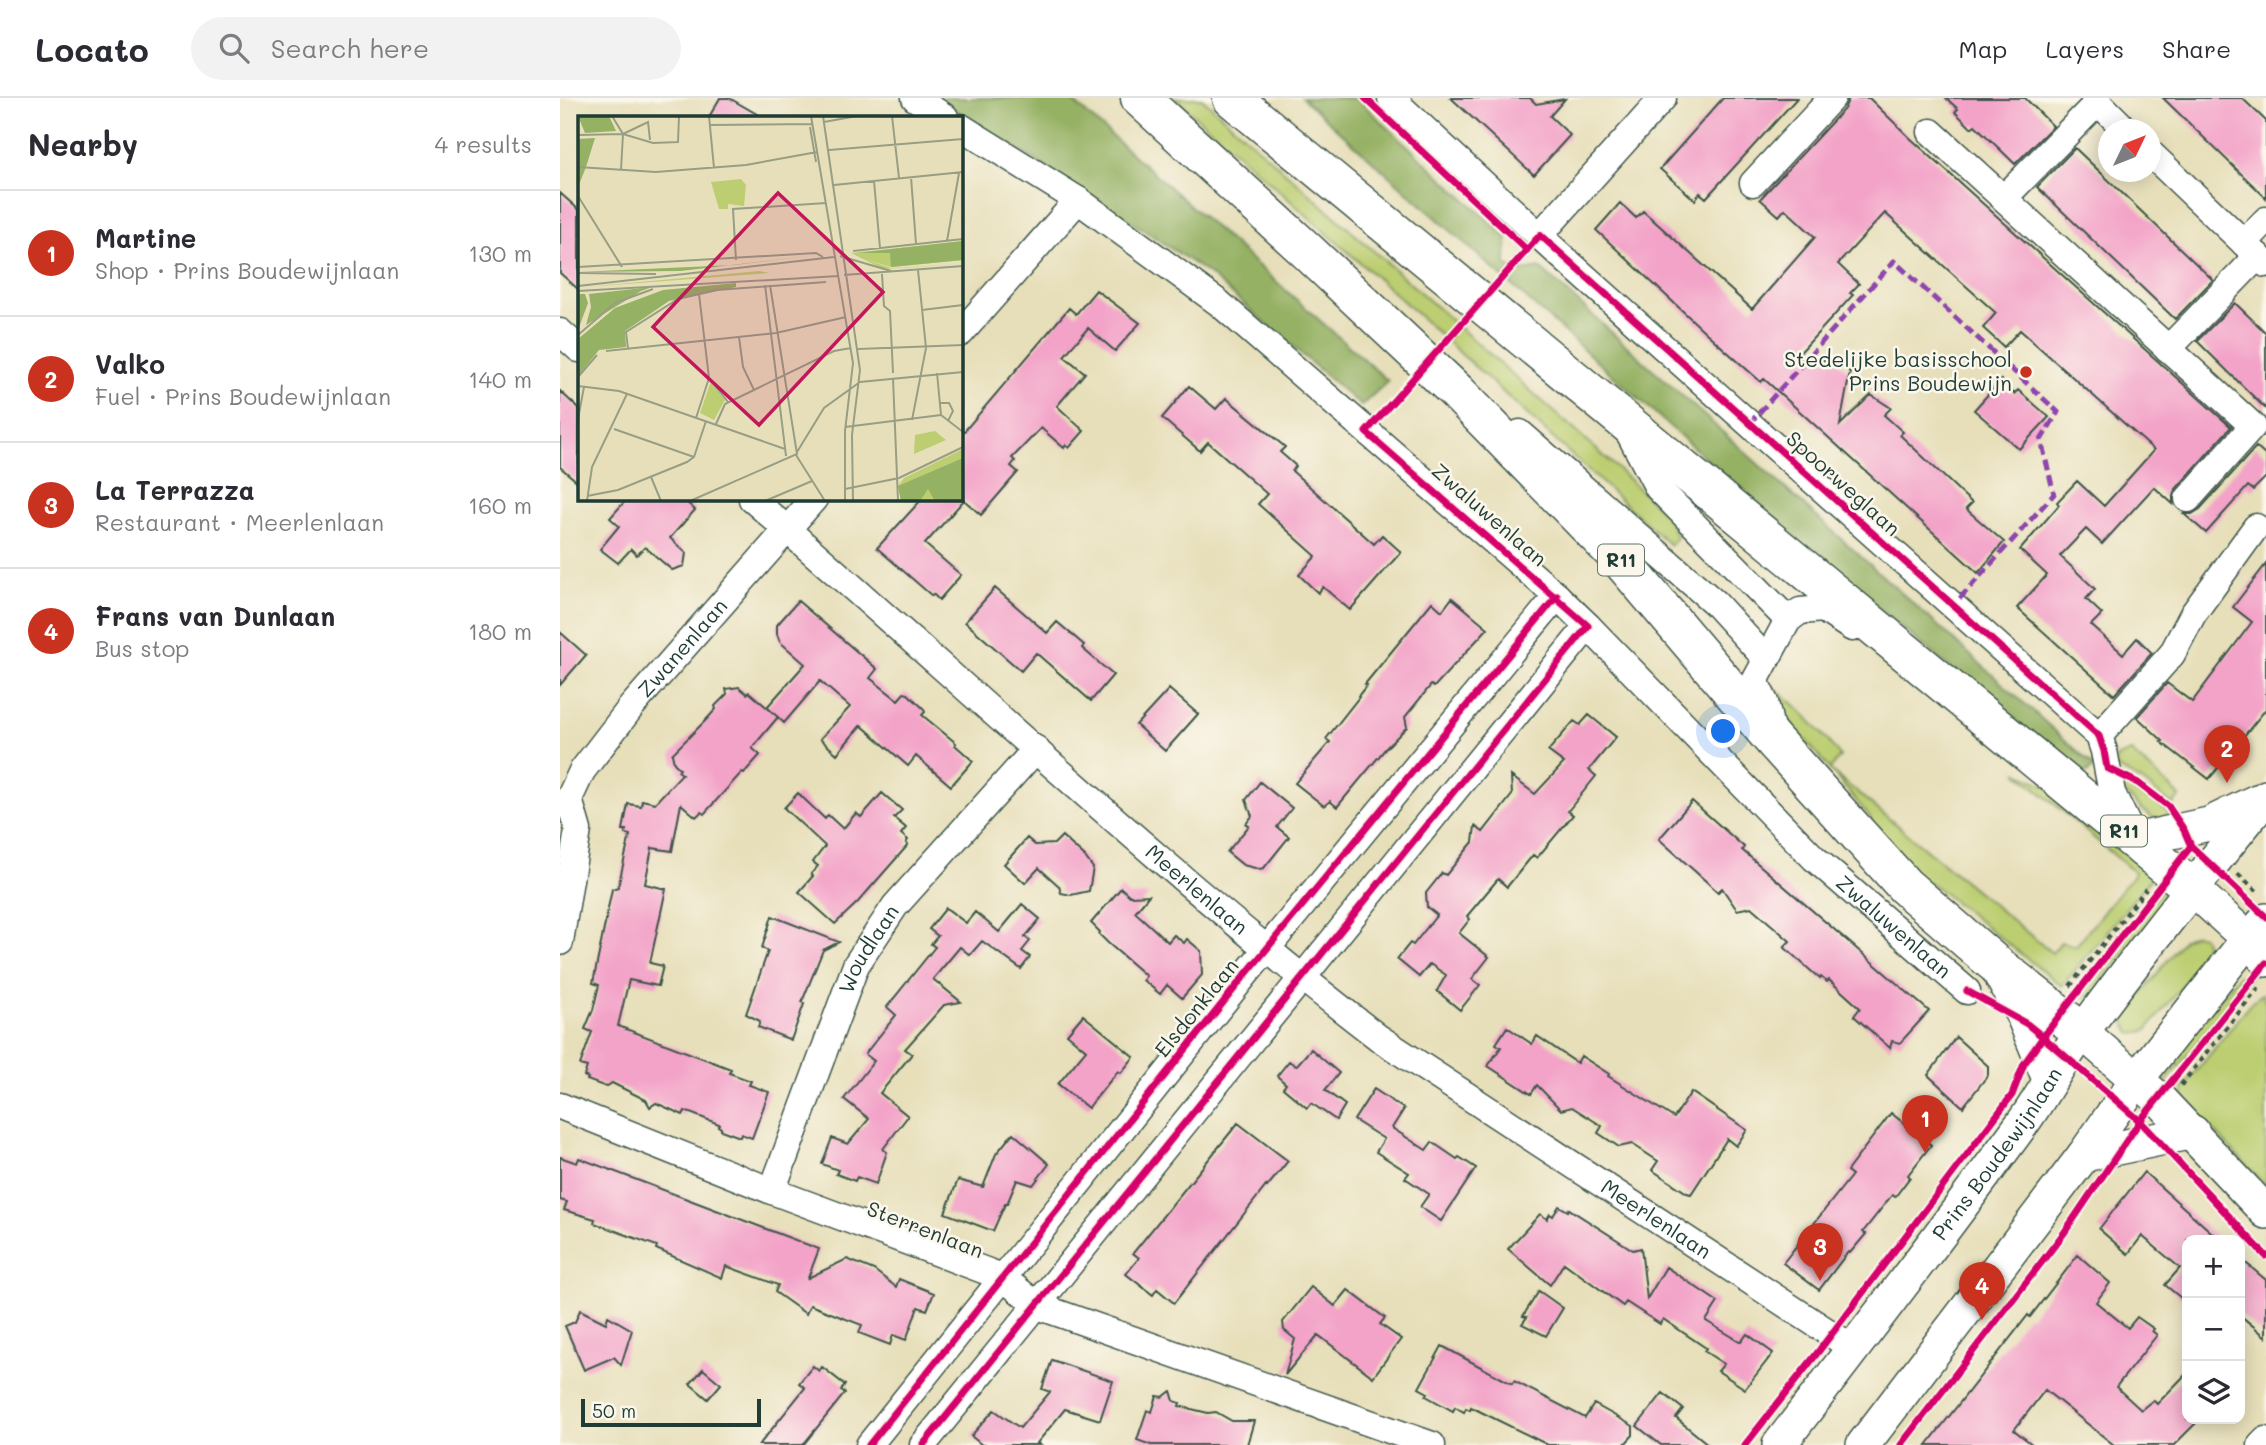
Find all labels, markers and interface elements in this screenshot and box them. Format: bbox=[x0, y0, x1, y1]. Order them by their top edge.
search box bbox=[191, 17, 681, 80]
text: Locato bbox=[35, 27, 149, 70]
icon: search bbox=[215, 29, 253, 67]
text: Search here bbox=[271, 31, 429, 65]
text: Map bbox=[1959, 33, 2007, 64]
text: Layers bbox=[2045, 33, 2124, 64]
text: Share bbox=[2162, 33, 2231, 64]
inset map bbox=[578, 116, 962, 500]
north arrow bbox=[2098, 119, 2161, 182]
text: Nearby bbox=[28, 124, 138, 164]
text: 4 results bbox=[435, 129, 532, 159]
text: Martine bbox=[95, 221, 196, 255]
text: 1 bbox=[46, 238, 56, 268]
text: 130 m bbox=[468, 238, 532, 268]
text: Shop · Prins Boudewijnlaan bbox=[95, 255, 399, 285]
place label: Stedelijke basisschool Prins Boudewijn bbox=[1784, 345, 2012, 396]
text: Valko bbox=[95, 347, 165, 381]
text: 2 bbox=[45, 364, 57, 394]
text: 140 m bbox=[468, 364, 532, 394]
marker: Stedelijke basisschool Prins Boudewijn bbox=[2018, 364, 2034, 380]
text: Fuel · Prins Boudewijnlaan bbox=[95, 381, 391, 411]
street label: Spoorweglaan bbox=[1781, 424, 1907, 541]
street label: Zwaluwenlaan bbox=[1427, 456, 1553, 571]
text: La Terrazza bbox=[95, 473, 255, 507]
text: 3 bbox=[44, 490, 58, 520]
text: 160 m bbox=[468, 490, 532, 520]
text: Restaurant · Meerlenlaan bbox=[95, 507, 384, 537]
road number: R11 bbox=[1598, 544, 1644, 575]
street label: Zwanenlaan bbox=[631, 592, 732, 702]
text: Frans van Dunlaan bbox=[95, 599, 335, 633]
text: 4 bbox=[44, 616, 58, 646]
text: 180 m bbox=[468, 616, 532, 646]
text: Bus stop bbox=[95, 633, 190, 663]
your location bbox=[1706, 714, 1740, 748]
pin: 2 bbox=[2204, 725, 2250, 783]
road number: R11 bbox=[2101, 816, 2147, 846]
street label: Meerlenlaan bbox=[1141, 838, 1254, 940]
street label: Zwaluwenlaan bbox=[1831, 868, 1958, 983]
street label: Woudlaan bbox=[832, 899, 904, 997]
street label: Elsdonklaan bbox=[1148, 952, 1244, 1062]
street label: Prins Boudewijnlaan bbox=[1926, 1062, 2067, 1245]
pin: 1 bbox=[1902, 1095, 1948, 1153]
street label: Meerlenlaan bbox=[1597, 1172, 1717, 1264]
street label: Sterrenlaan bbox=[863, 1194, 988, 1263]
pin: 3 bbox=[1797, 1223, 1843, 1281]
map controls bbox=[2182, 1235, 2245, 1424]
button: + bbox=[2182, 1235, 2245, 1298]
pin: 4 bbox=[1959, 1262, 2005, 1320]
button: − bbox=[2182, 1298, 2245, 1361]
button: layers bbox=[2182, 1361, 2245, 1424]
scale bar bbox=[581, 1396, 761, 1428]
text: 50 m bbox=[592, 1398, 636, 1423]

